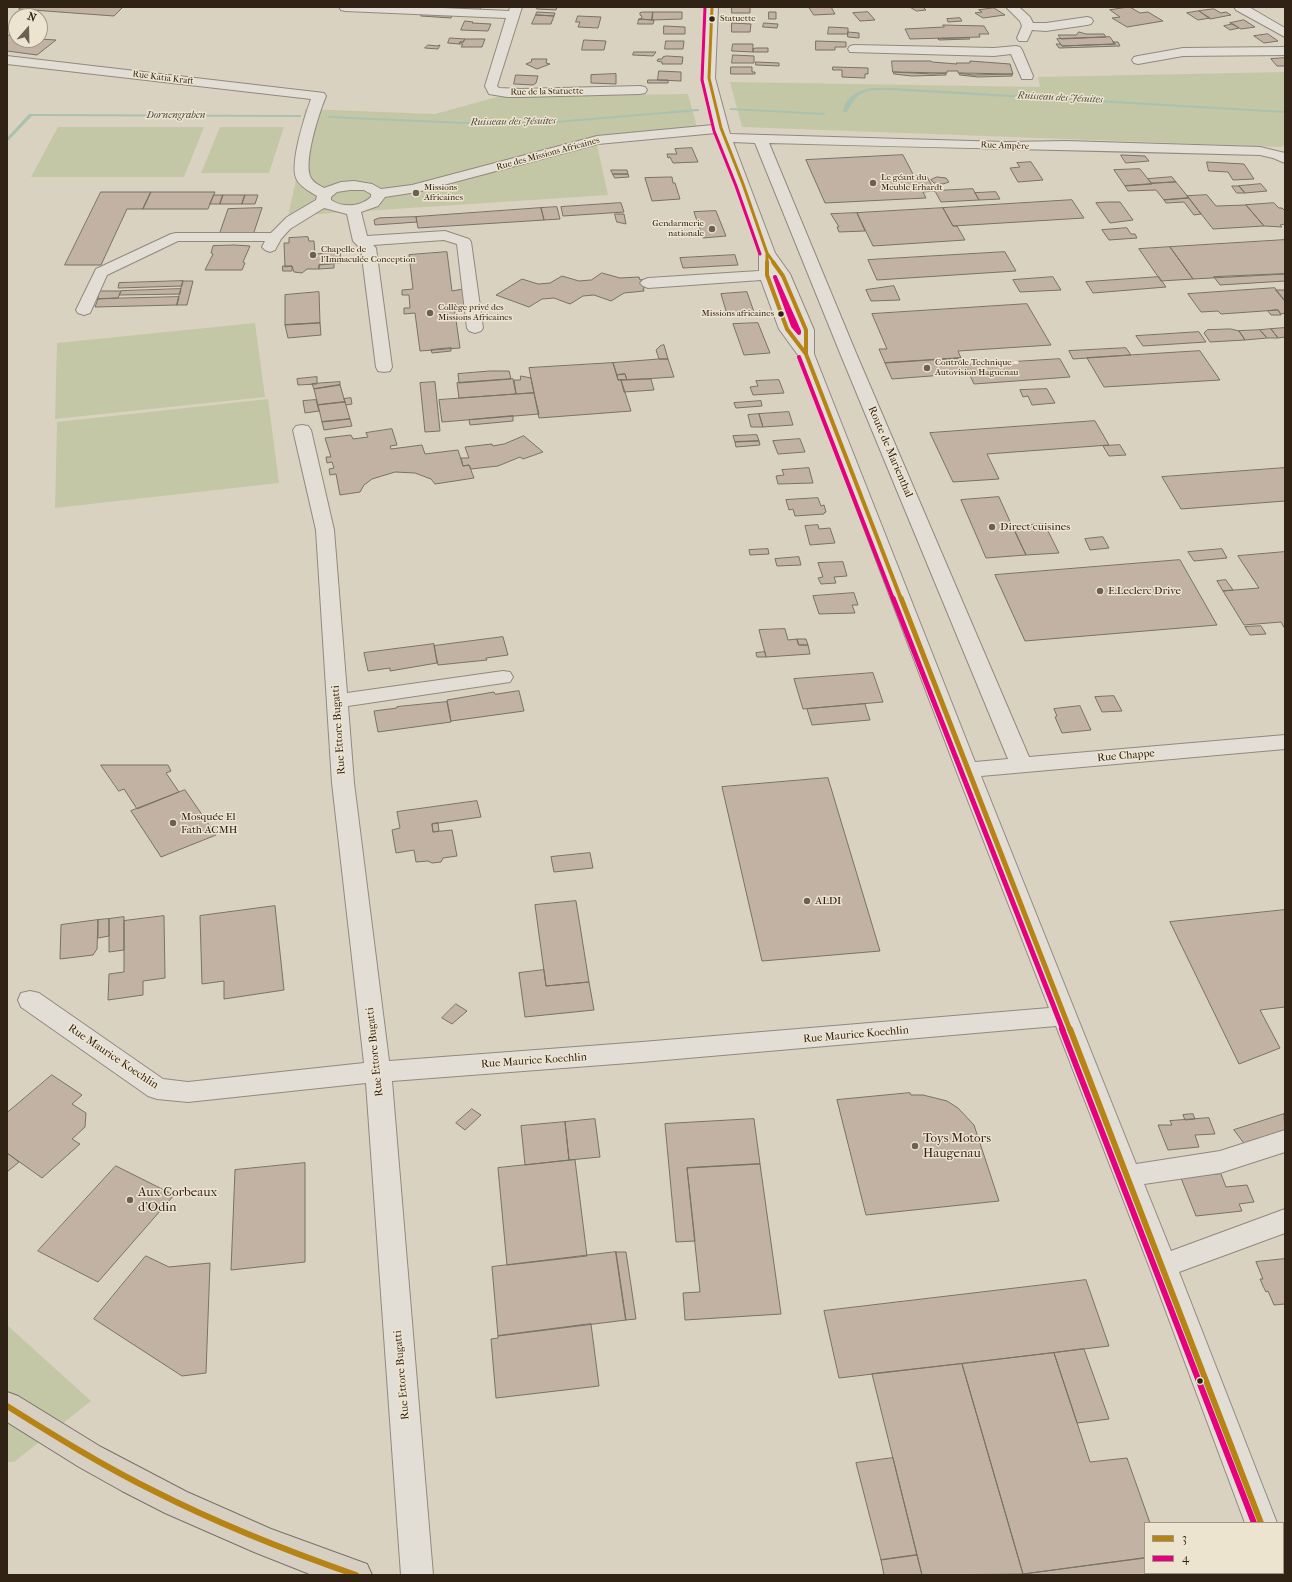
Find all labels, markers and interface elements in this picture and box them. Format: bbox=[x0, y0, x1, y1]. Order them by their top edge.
north arrow bbox=[8, 8, 48, 48]
text: N bbox=[26, 10, 38, 25]
marker: Statuette bbox=[707, 14, 717, 24]
place label: Statuette bbox=[720, 14, 756, 24]
street label: Rue Katia Kraft bbox=[132, 69, 194, 87]
street label: Rue de la Statuette bbox=[510, 86, 584, 98]
water label: Ruisseau des Jésuites bbox=[1017, 90, 1103, 106]
water label: Dornengraben bbox=[147, 110, 205, 122]
water label: Ruisseau des Jésuites bbox=[470, 115, 556, 129]
street label: Rue des Missions Africaines bbox=[495, 135, 601, 173]
street label: Rue Ampère bbox=[980, 140, 1030, 152]
place label: Le géant du Meuble Erhardt bbox=[881, 173, 942, 194]
marker: Le géant du Meuble Erhardt bbox=[868, 178, 878, 188]
place label: Missions Africaines bbox=[424, 183, 463, 204]
marker: Missions Africaines bbox=[411, 188, 421, 198]
place label: Gendarmerie nationale bbox=[652, 219, 704, 240]
marker: Gendarmerie nationale bbox=[707, 224, 717, 234]
place label: Chapelle de l'Immaculée-Conception bbox=[321, 245, 415, 266]
marker: Chapelle de l'Immaculée-Conception bbox=[308, 250, 318, 260]
place label: Collège privé des Missions Africaines bbox=[438, 303, 512, 324]
marker: Collège privé des Missions Africaines bbox=[425, 308, 435, 318]
place label: Missions africaines bbox=[702, 309, 774, 319]
marker: Missions africaines bbox=[776, 309, 786, 319]
place label: Contrôle Technique - Autovision Haguenau bbox=[935, 358, 1018, 379]
marker: Contrôle Technique - Autovision Haguenau bbox=[922, 363, 932, 373]
street label: Route de Marienthal bbox=[865, 404, 915, 500]
place label: Direct cuisines bbox=[1000, 520, 1070, 534]
marker: Direct cuisines bbox=[987, 522, 997, 532]
place label: E.Leclerc Drive bbox=[1108, 584, 1181, 598]
marker: E.Leclerc Drive bbox=[1095, 586, 1105, 596]
street label: Rue Ettore Bugatti bbox=[329, 685, 349, 775]
street label: Rue Chappe bbox=[1097, 747, 1155, 765]
place label: Mosquée El Fath ACMH bbox=[181, 810, 237, 836]
marker: Mosquée El Fath ACMH bbox=[168, 818, 178, 828]
place label: ALDI bbox=[815, 894, 841, 908]
marker: ALDI bbox=[802, 896, 812, 906]
street label: Rue Ettore Bugatti bbox=[364, 1007, 386, 1097]
street label: Rue Maurice Koechlin bbox=[65, 1022, 161, 1092]
street label: Rue Maurice Koechlin bbox=[803, 1024, 909, 1046]
street label: Rue Maurice Koechlin bbox=[481, 1051, 587, 1071]
place label: Toys Motors Haugenau bbox=[923, 1131, 991, 1162]
marker: Toys Motors Haugenau bbox=[910, 1141, 920, 1151]
place label: Aux Corbeaux d'Odin bbox=[138, 1185, 217, 1216]
marker: Aux Corbeaux d'Odin bbox=[125, 1195, 135, 1205]
street label: Rue Ettore Bugatti bbox=[392, 1330, 412, 1420]
unlabelled marker bbox=[1195, 1376, 1205, 1386]
legend bbox=[1144, 1522, 1284, 1574]
text: 3 bbox=[1182, 1531, 1187, 1545]
text: 4 bbox=[1182, 1551, 1189, 1565]

